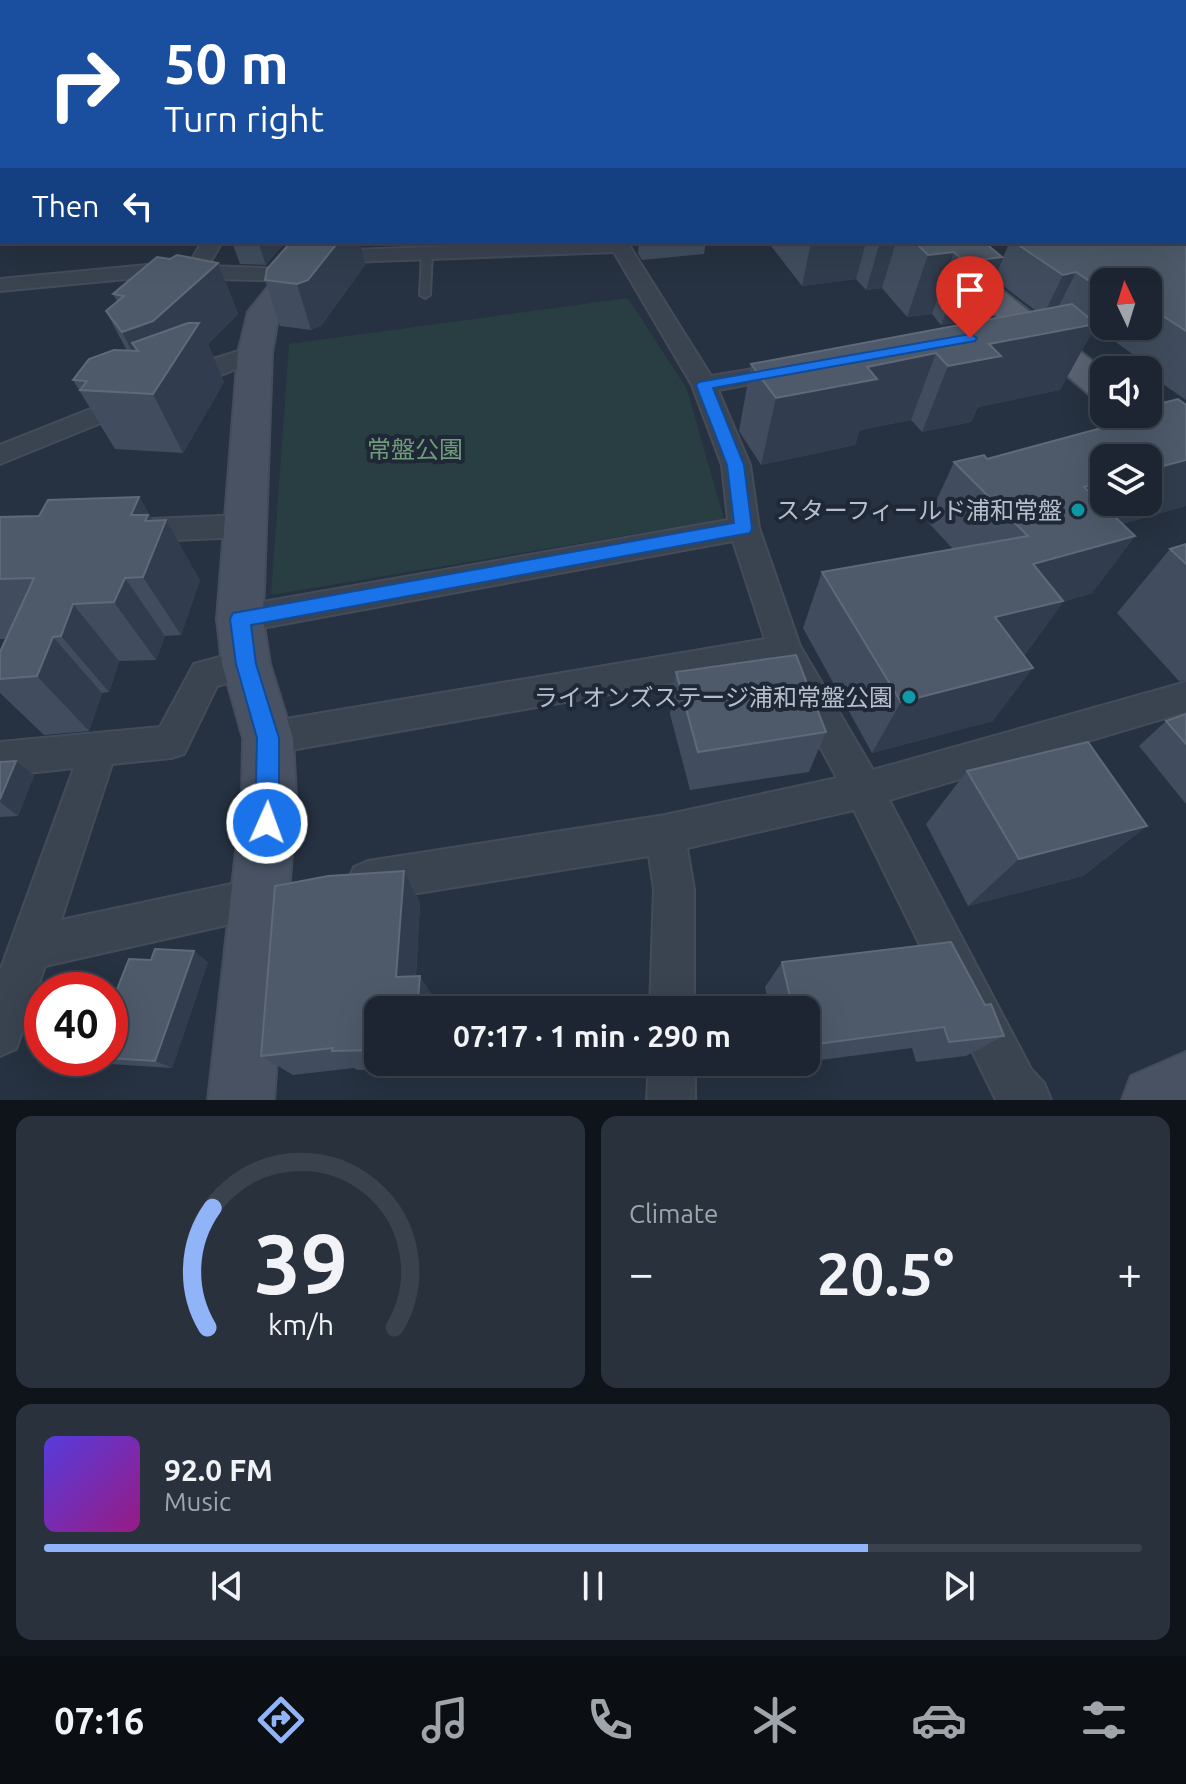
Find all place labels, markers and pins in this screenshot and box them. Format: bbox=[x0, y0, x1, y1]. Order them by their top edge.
pin bbox=[936, 256, 1004, 338]
place label: スターフィールド浦和常盤 bbox=[776, 497, 1062, 524]
marker: スターフィールド浦和常盤 bbox=[1069, 501, 1087, 519]
place label: ライオンズステージ浦和常盤公園 bbox=[534, 684, 893, 711]
marker: ライオンズステージ浦和常盤公園 bbox=[900, 688, 918, 706]

